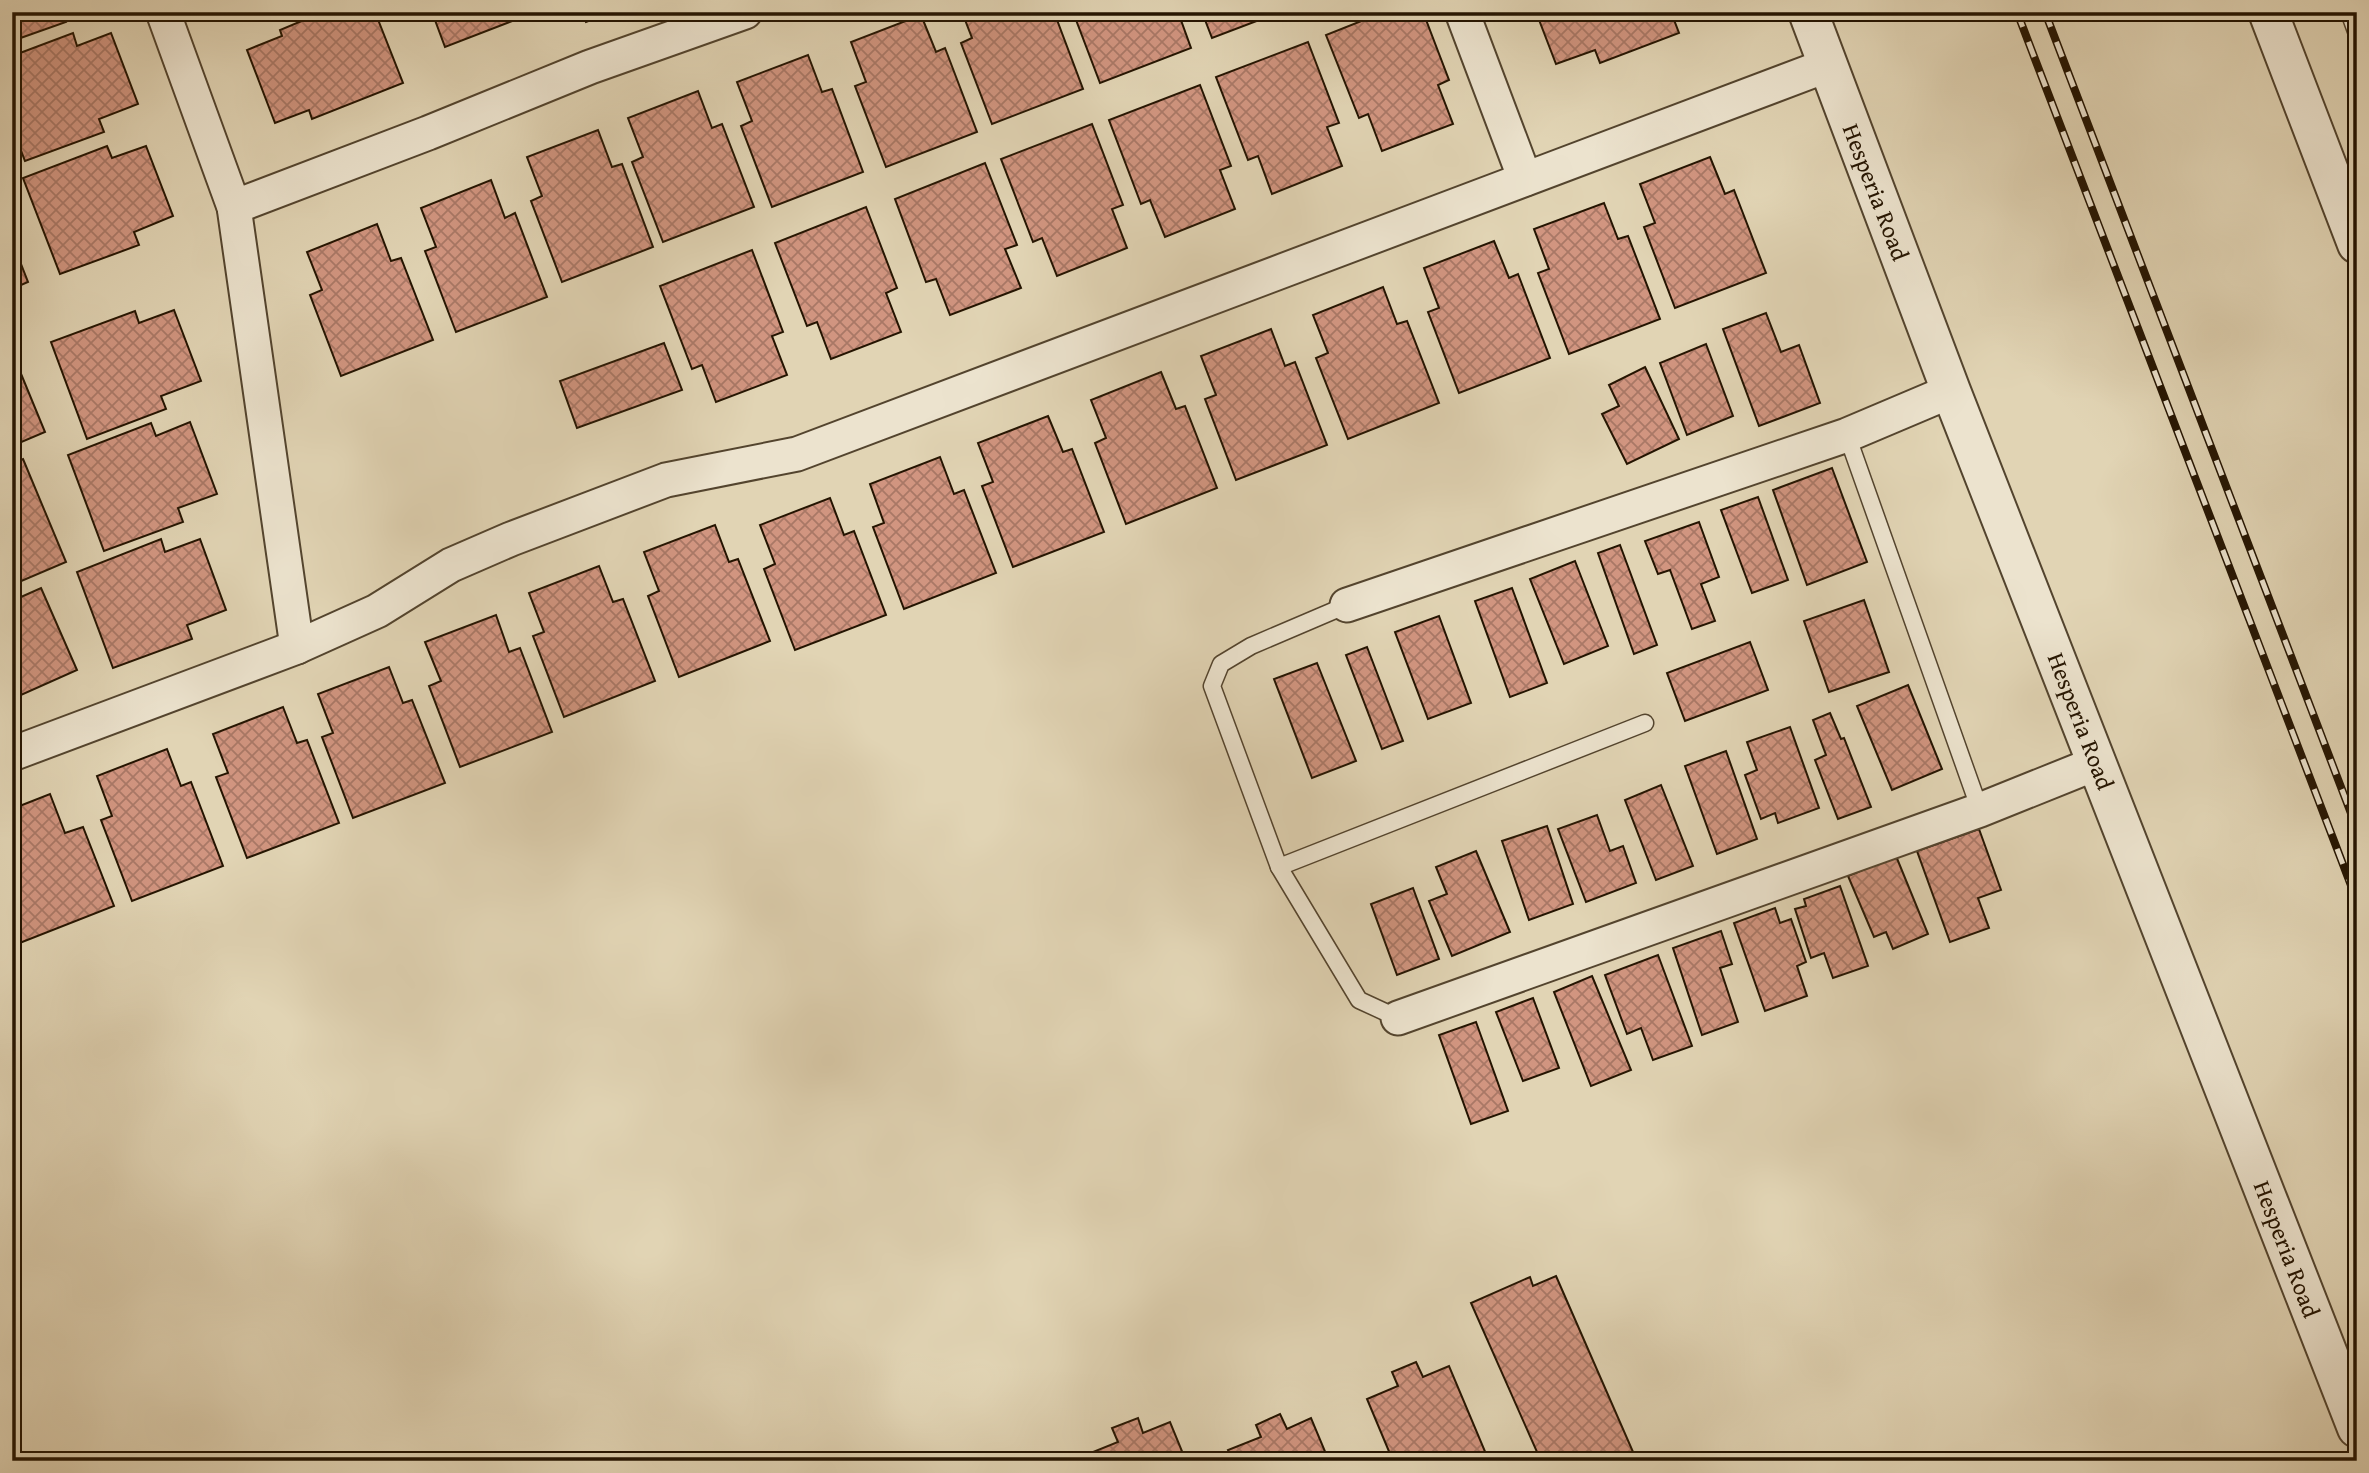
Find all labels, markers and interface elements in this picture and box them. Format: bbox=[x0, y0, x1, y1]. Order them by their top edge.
street label: Hesperia Road bbox=[1834, 118, 1918, 266]
street label: Hesperia Road bbox=[2039, 647, 2123, 795]
street label: Hesperia Road bbox=[2245, 1175, 2329, 1323]

